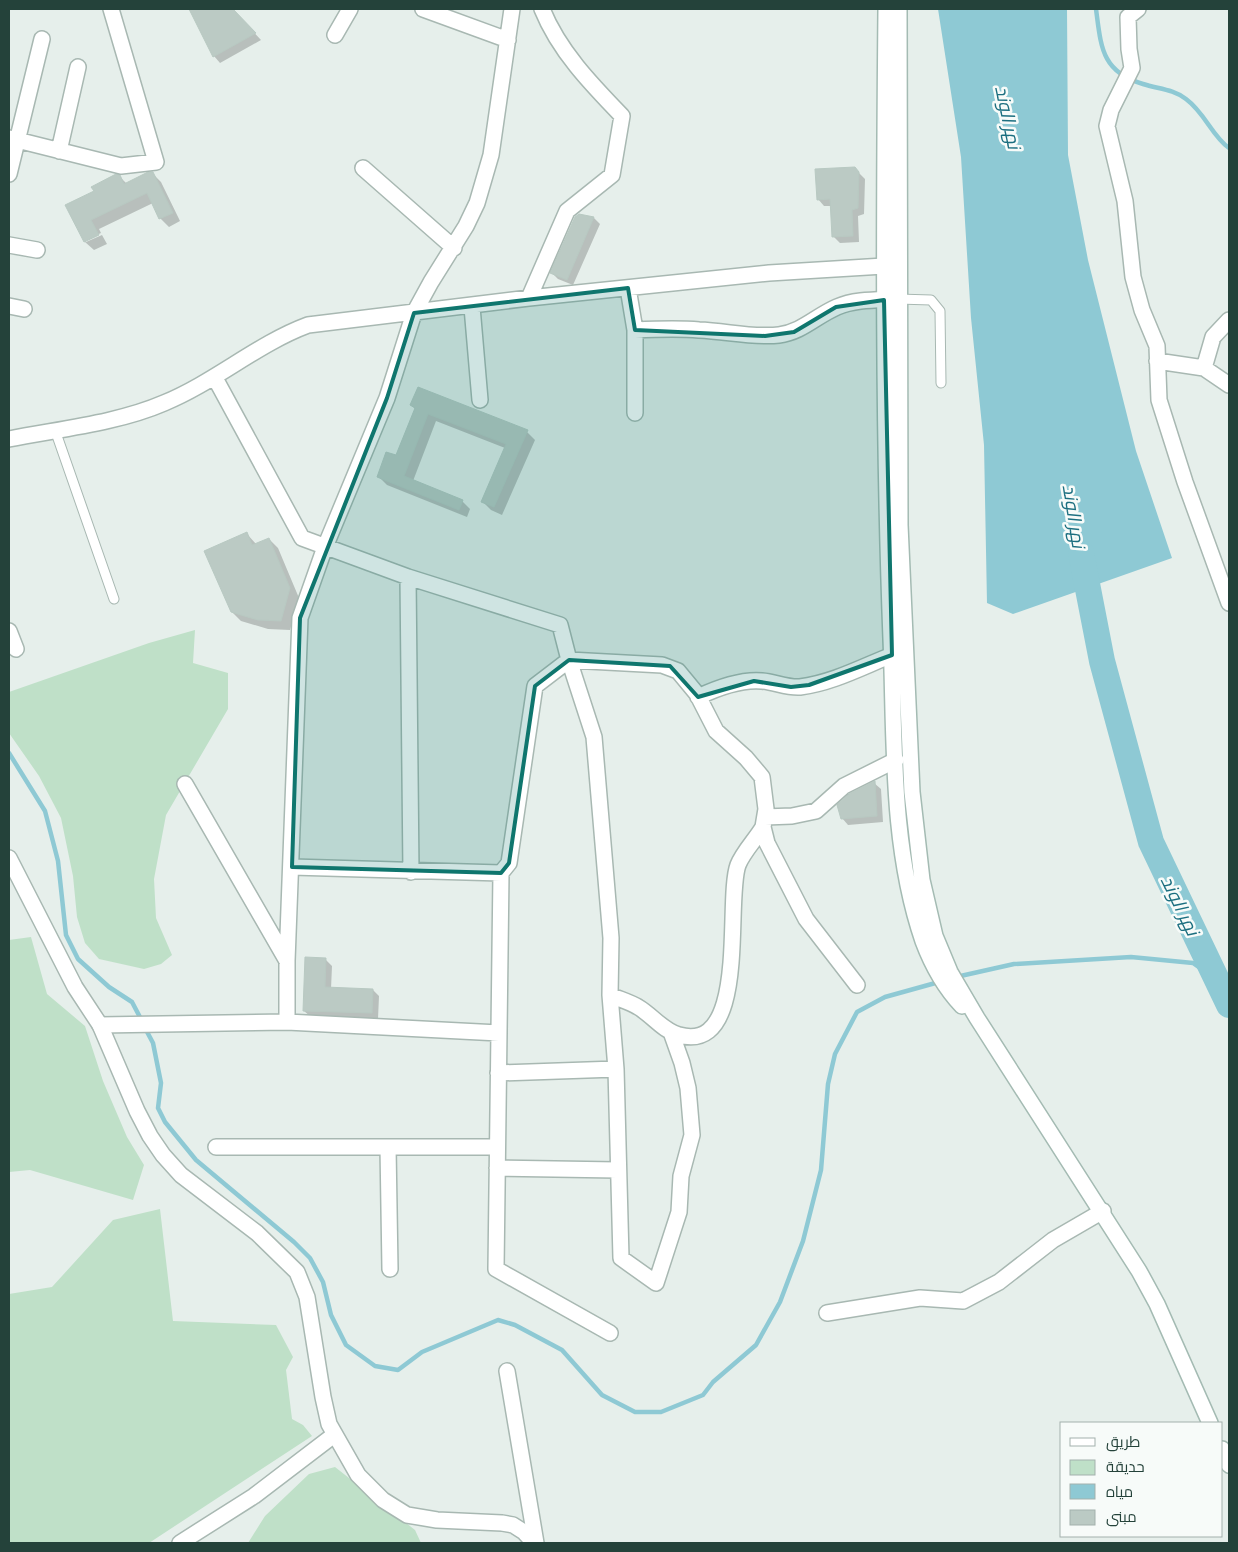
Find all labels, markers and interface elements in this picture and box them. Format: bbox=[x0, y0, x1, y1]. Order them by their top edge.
water label: نهر الوند bbox=[990, 83, 1027, 153]
water label: نهر الوند bbox=[1058, 483, 1092, 552]
water label: نهر الوند bbox=[1156, 871, 1206, 941]
legend bbox=[1060, 1422, 1223, 1537]
text: طريق bbox=[1106, 1432, 1140, 1452]
text: حديقة bbox=[1106, 1457, 1145, 1475]
text: مياه bbox=[1106, 1482, 1133, 1500]
text: مبنى bbox=[1106, 1507, 1137, 1527]

